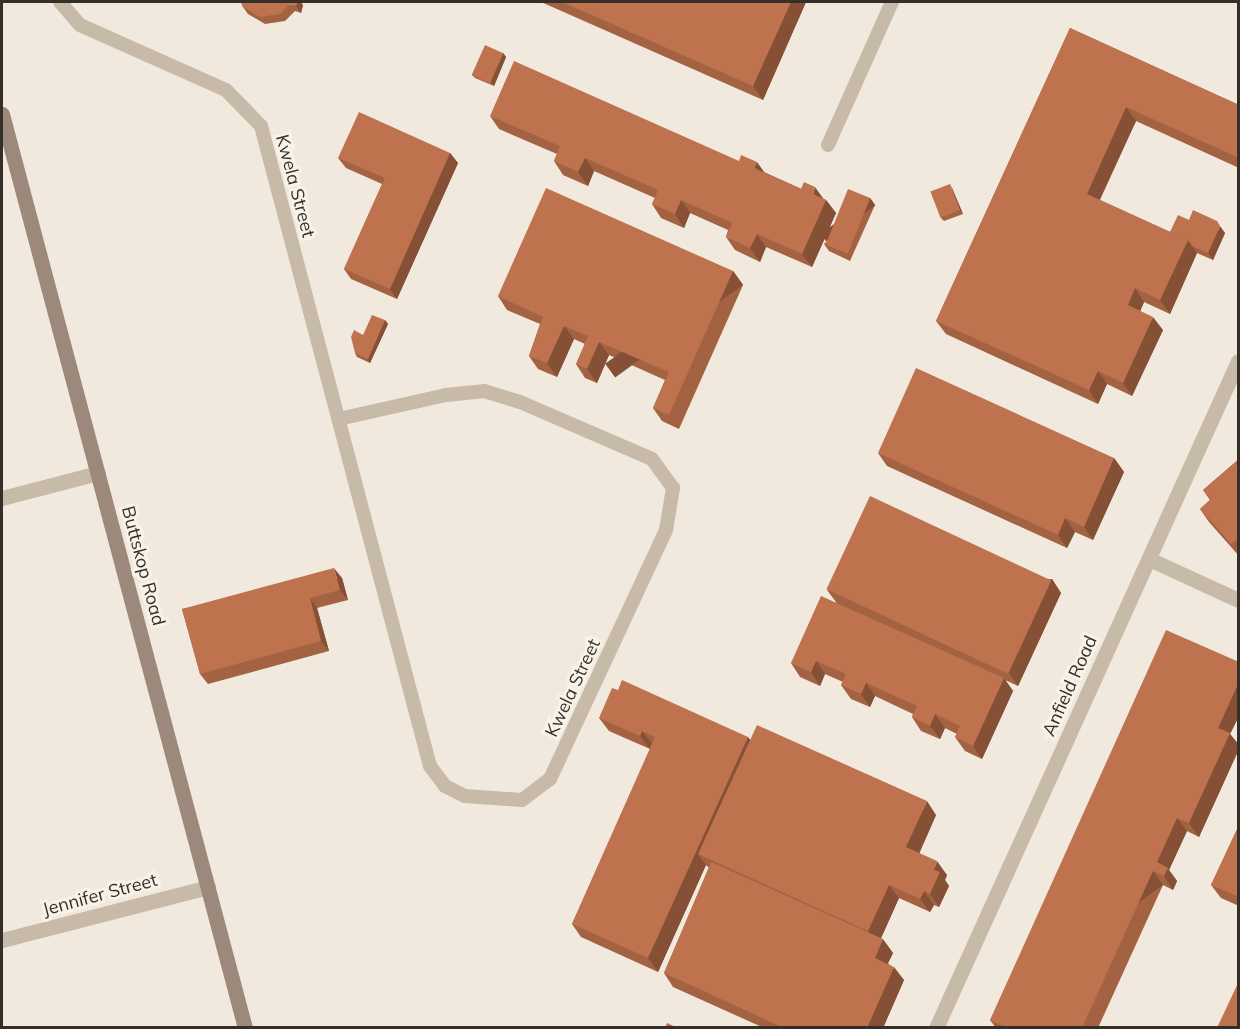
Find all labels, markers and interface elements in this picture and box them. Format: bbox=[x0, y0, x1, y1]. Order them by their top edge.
street label: Kwela Street bbox=[271, 132, 319, 240]
street label: Buttskop Road bbox=[117, 504, 169, 628]
street label: Anfield Road bbox=[1038, 632, 1102, 740]
street label: Kwela Street bbox=[541, 636, 605, 740]
street label: Jennifer Street bbox=[40, 869, 160, 921]

